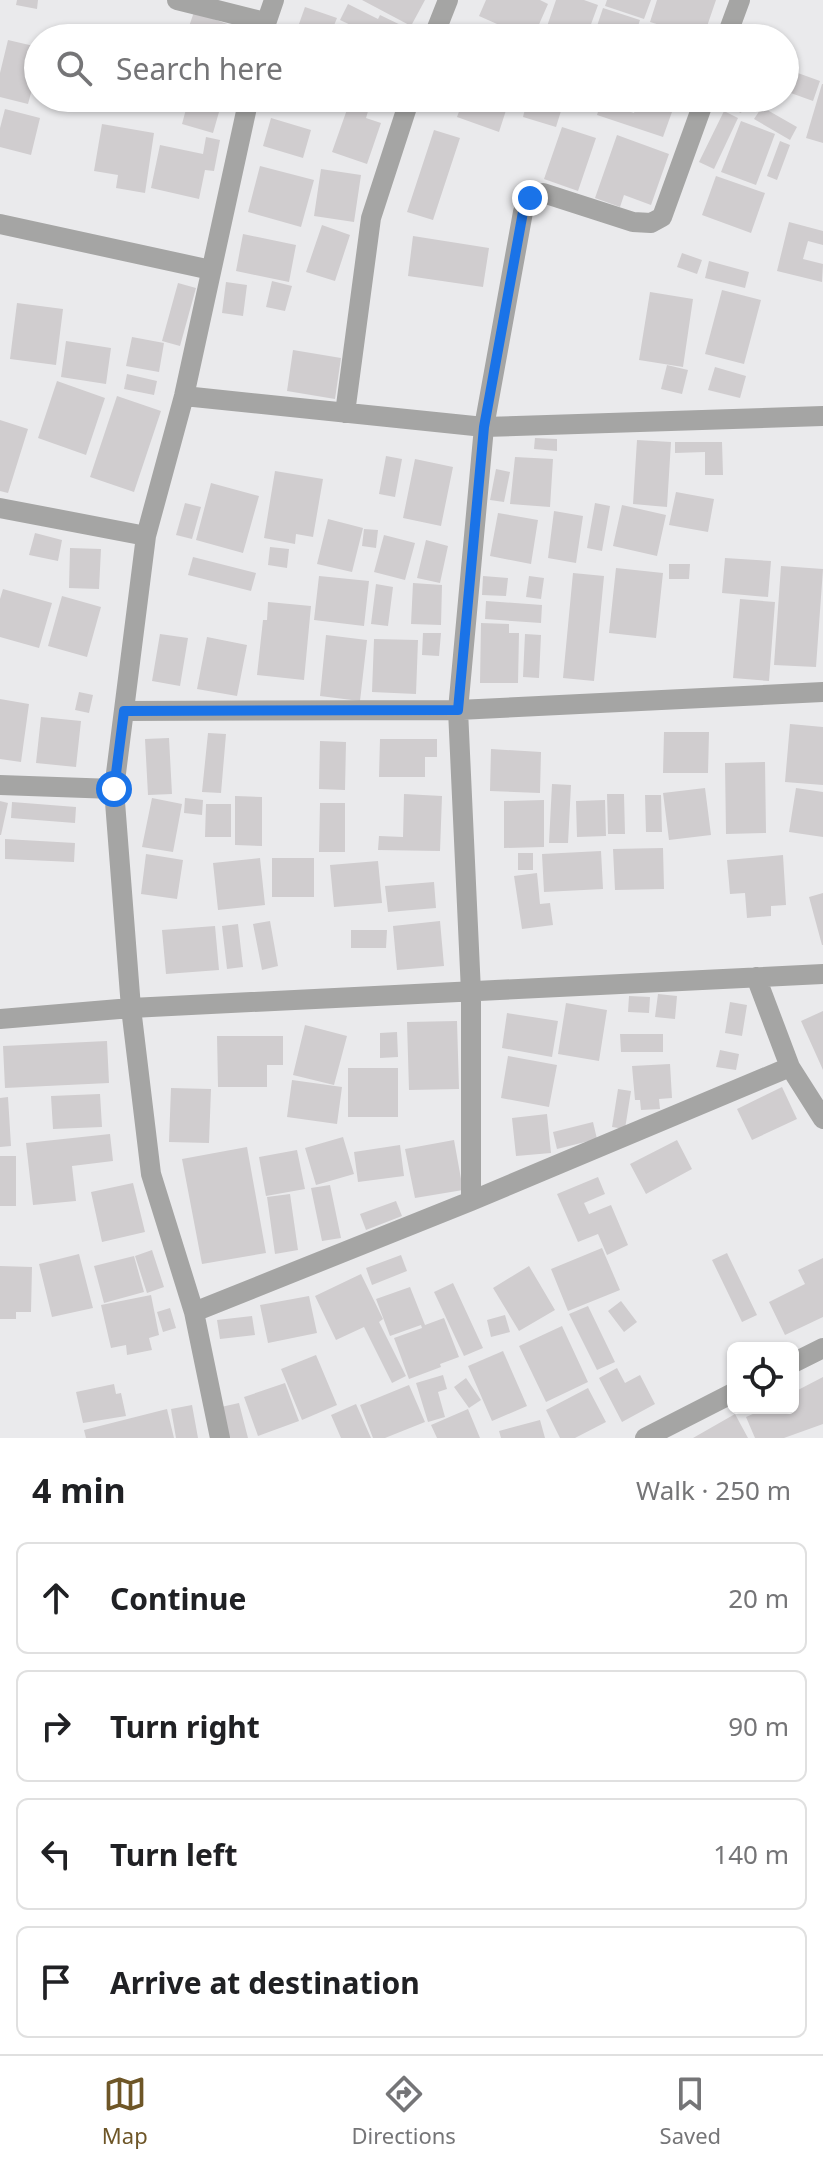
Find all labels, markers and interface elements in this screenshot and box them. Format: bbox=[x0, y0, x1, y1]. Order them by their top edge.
search box bbox=[24, 24, 799, 112]
icon: search bbox=[52, 46, 96, 90]
text: Search here bbox=[116, 48, 283, 89]
route end bbox=[512, 180, 548, 216]
route start bbox=[96, 771, 132, 807]
map controls bbox=[727, 1342, 799, 1414]
button: locate bbox=[727, 1342, 799, 1414]
text: 4 min bbox=[32, 1467, 126, 1513]
text: Walk · 250 m bbox=[636, 1472, 791, 1508]
icon: ahead bbox=[34, 1576, 78, 1620]
text: Continue bbox=[110, 1578, 246, 1619]
text: 20 m bbox=[728, 1580, 789, 1616]
icon: right bbox=[34, 1704, 78, 1748]
text: Turn right bbox=[110, 1706, 260, 1747]
text: 90 m bbox=[728, 1708, 789, 1744]
icon: left bbox=[34, 1832, 78, 1876]
text: Turn left bbox=[110, 1834, 238, 1875]
text: 140 m bbox=[713, 1836, 789, 1872]
icon: arrive bbox=[34, 1960, 78, 2004]
text: Arrive at destination bbox=[110, 1962, 420, 2003]
tab: Map bbox=[102, 2072, 148, 2150]
tab: Directions bbox=[351, 2072, 456, 2150]
tab: Saved bbox=[660, 2072, 721, 2150]

